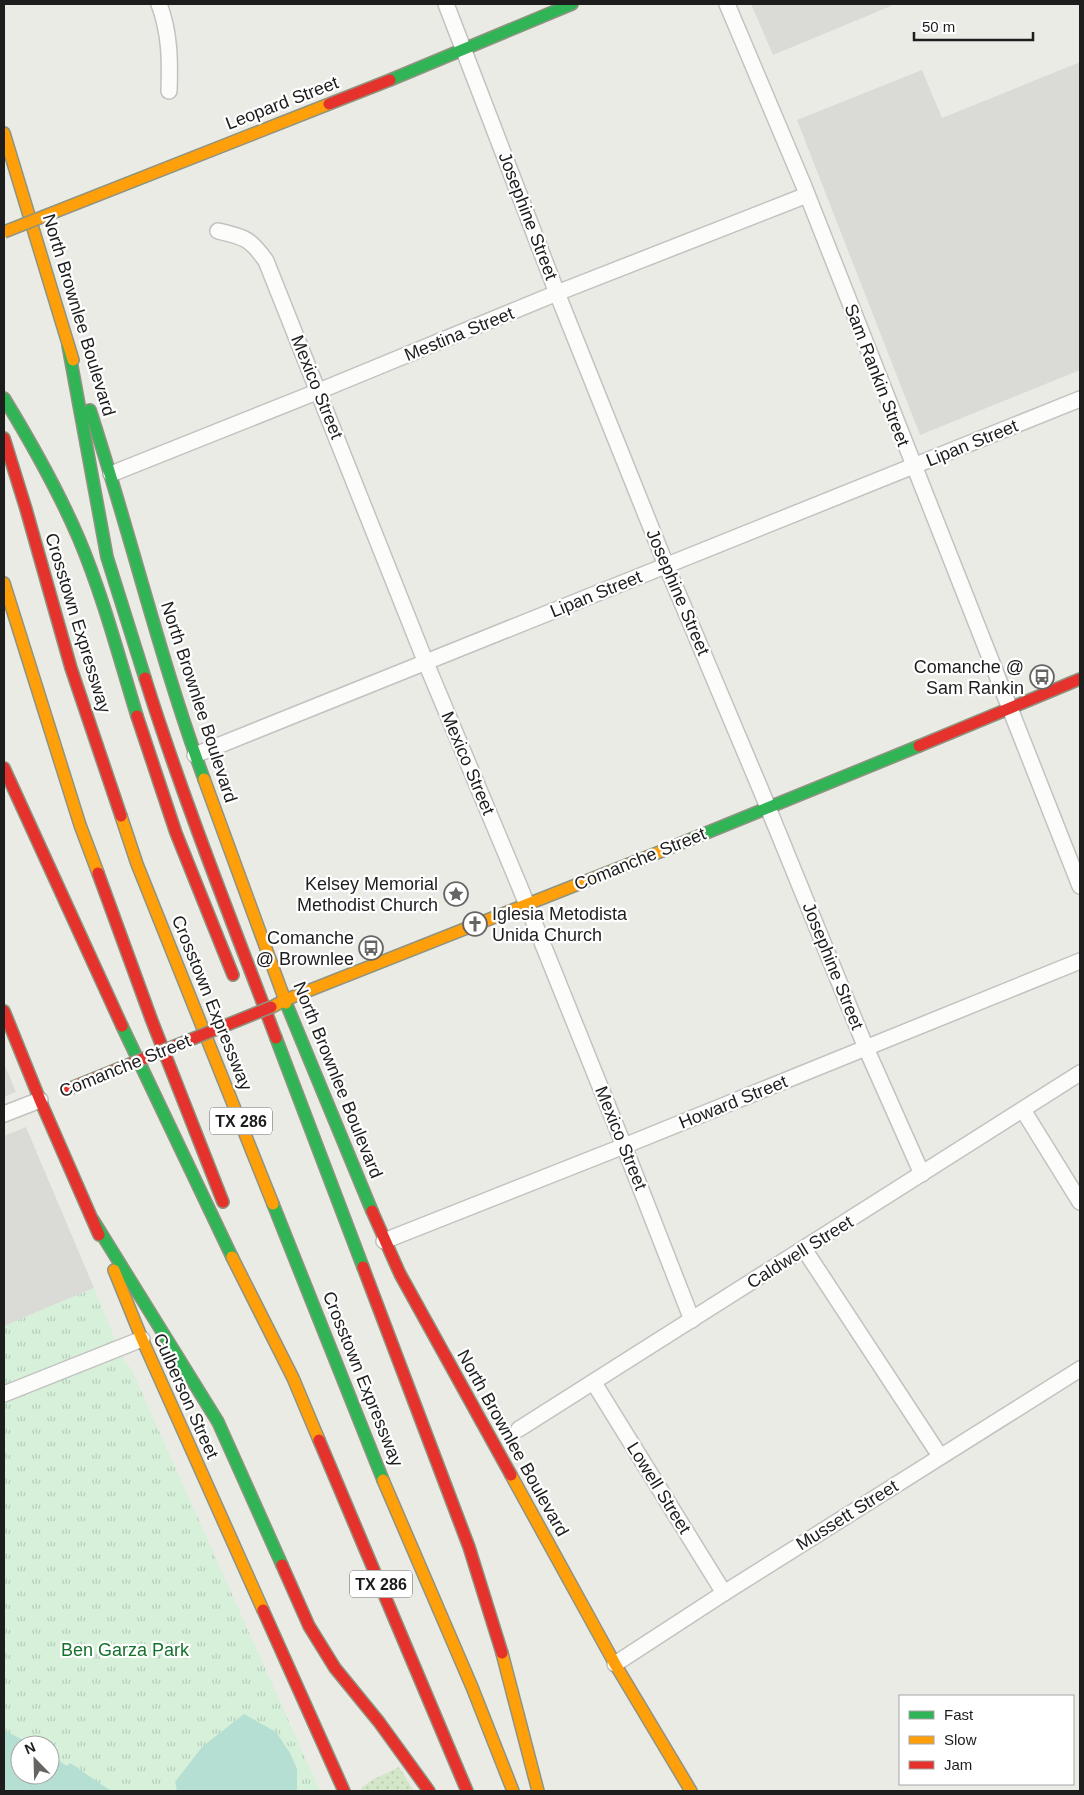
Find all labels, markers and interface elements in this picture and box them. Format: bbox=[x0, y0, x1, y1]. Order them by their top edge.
scale bar bbox=[914, 10, 1033, 42]
text: 50 m bbox=[922, 18, 955, 35]
street label: Leopard Street bbox=[223, 72, 341, 134]
street label: Josephine Street bbox=[494, 149, 562, 283]
street label: North Brownlee Boulevard bbox=[39, 212, 119, 418]
street label: Sam Rankin Street bbox=[841, 301, 913, 449]
street label: Mestina Street bbox=[401, 303, 517, 365]
street label: Mexico Street bbox=[287, 332, 347, 442]
street label: Lipan Street bbox=[923, 416, 1021, 470]
street label: Josephine Street bbox=[642, 526, 714, 658]
street label: Crosstown Expressway bbox=[41, 531, 115, 715]
street label: Lipan Street bbox=[547, 567, 645, 621]
street label: North Brownlee Boulevard bbox=[157, 599, 241, 805]
place label: Comanche @ Sam Rankin bbox=[914, 657, 1024, 698]
bus stop icon: Comanche @ Sam Rankin bbox=[1029, 664, 1055, 690]
street label: Mexico Street bbox=[437, 708, 499, 818]
street label: Comanche Street bbox=[571, 823, 709, 895]
place label: Kelsey Memorial Methodist Church bbox=[297, 874, 438, 915]
place icon: Kelsey Memorial Methodist Church bbox=[443, 881, 469, 907]
street label: Josephine Street bbox=[798, 900, 868, 1032]
place label: Iglesia Metodista Unida Church bbox=[492, 904, 628, 945]
church icon: Iglesia Metodista Unida Church bbox=[462, 911, 488, 937]
street label: Crosstown Expressway bbox=[168, 913, 256, 1093]
place label: Comanche @ Brownlee bbox=[256, 928, 354, 969]
bus stop icon: Comanche @ Brownlee bbox=[358, 935, 384, 961]
street label: North Brownlee Boulevard bbox=[289, 979, 387, 1181]
street label: Comanche Street bbox=[56, 1030, 194, 1102]
street label: Howard Street bbox=[676, 1071, 790, 1133]
street label: Mexico Street bbox=[591, 1083, 651, 1193]
road number: TX 286 bbox=[210, 1108, 272, 1134]
street label: Caldwell Street bbox=[743, 1211, 857, 1293]
street label: Crosstown Expressway bbox=[319, 1289, 407, 1469]
street label: Culberson Street bbox=[149, 1330, 223, 1462]
street label: North Brownlee Boulevard bbox=[453, 1346, 573, 1540]
street label: Lowell Street bbox=[623, 1439, 695, 1537]
street label: Mussett Street bbox=[792, 1476, 902, 1554]
road number: TX 286 bbox=[350, 1570, 412, 1598]
park label: Ben Garza Park bbox=[61, 1640, 190, 1660]
legend bbox=[899, 1695, 1074, 1785]
text: Fast bbox=[944, 1706, 974, 1723]
text: Slow bbox=[944, 1731, 977, 1748]
north arrow bbox=[10, 1735, 60, 1785]
text: N bbox=[22, 1739, 38, 1757]
text: Jam bbox=[944, 1756, 972, 1773]

